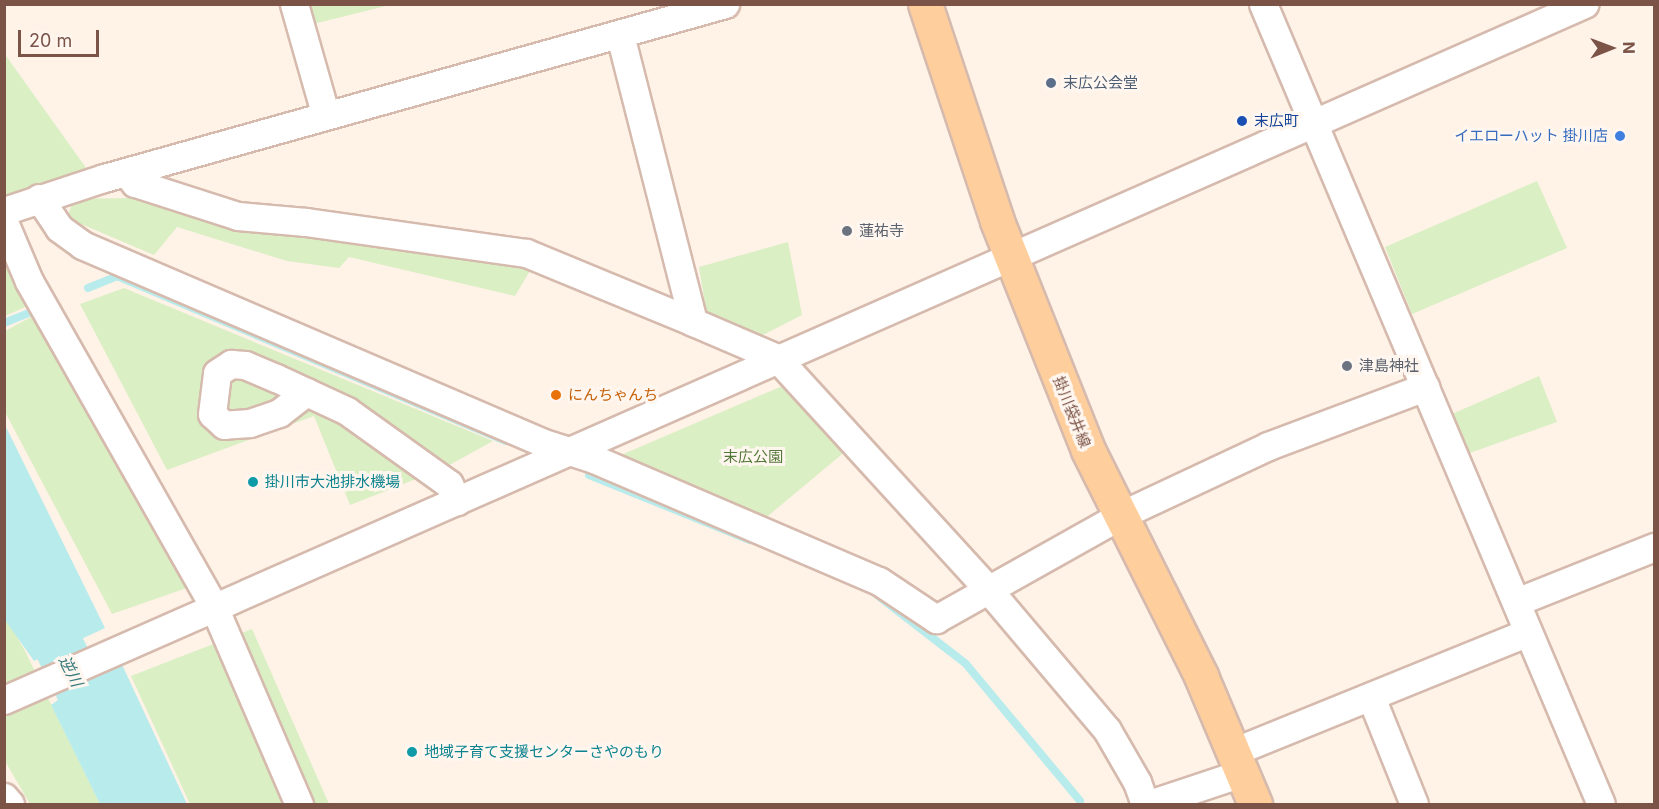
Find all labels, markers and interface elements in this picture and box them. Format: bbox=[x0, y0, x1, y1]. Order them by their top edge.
scale bar bbox=[21, 18, 102, 56]
north arrow bbox=[1581, 18, 1641, 78]
text: 20 m bbox=[29, 30, 72, 51]
text: N bbox=[1619, 41, 1639, 54]
place label: 末広公会堂 bbox=[1063, 74, 1138, 92]
marker: 末広公会堂 bbox=[1044, 76, 1058, 90]
place label: 末広町 bbox=[1254, 112, 1299, 130]
marker: 末広町 bbox=[1235, 114, 1249, 128]
place label: イエローハット 掛川店 bbox=[1454, 127, 1608, 145]
marker: イエローハット 掛川店 bbox=[1613, 129, 1627, 143]
place label: 蓮祐寺 bbox=[859, 222, 904, 240]
marker: 蓮祐寺 bbox=[840, 224, 854, 238]
place label: 津島神社 bbox=[1359, 357, 1419, 375]
marker: 津島神社 bbox=[1340, 359, 1354, 373]
street label: 掛川袋井線 bbox=[1050, 374, 1094, 450]
place label: にんちゃんち bbox=[568, 386, 658, 404]
marker: にんちゃんち bbox=[549, 388, 563, 402]
park label: 末広公園 bbox=[723, 448, 783, 466]
place label: 掛川市大池排水機場 bbox=[265, 473, 400, 491]
marker: 掛川市大池排水機場 bbox=[246, 475, 260, 489]
water label: 逆川 bbox=[55, 652, 87, 690]
place label: 地域子育て支援センターさやのもり bbox=[424, 743, 664, 761]
marker: 地域子育て支援センターさやのもり bbox=[405, 745, 419, 759]

